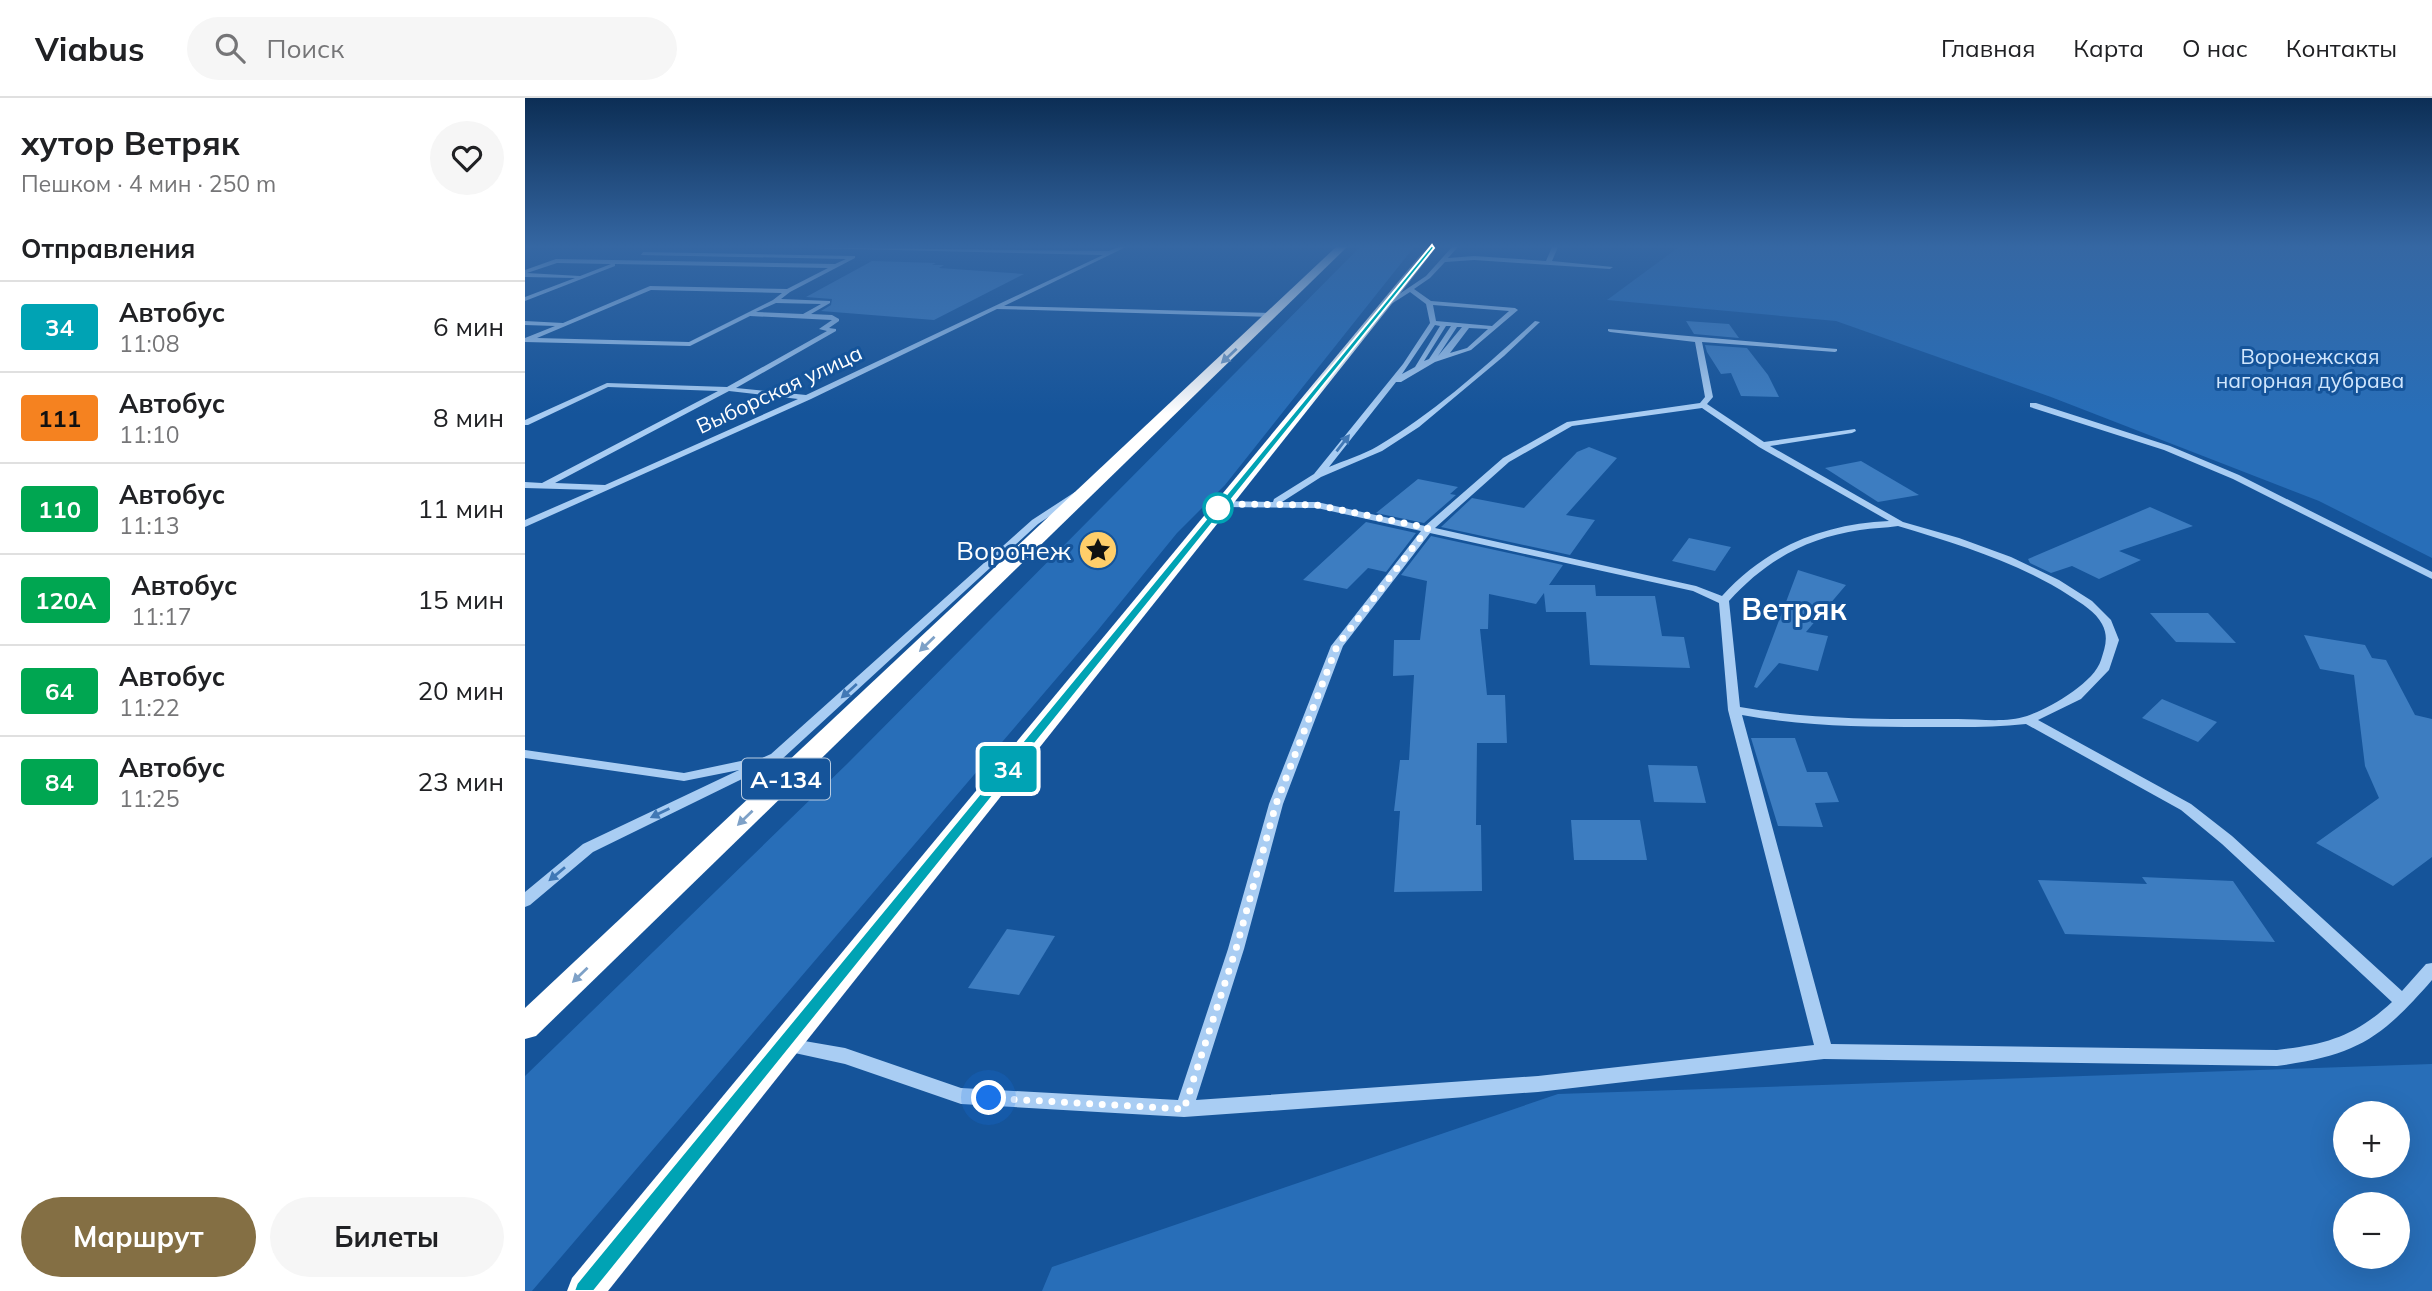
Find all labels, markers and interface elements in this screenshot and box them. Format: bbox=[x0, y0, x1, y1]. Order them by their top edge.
search box bbox=[187, 17, 677, 80]
text: Viabus bbox=[35, 28, 145, 69]
icon: search bbox=[211, 29, 249, 67]
text: Поиск bbox=[267, 32, 344, 65]
text: Главная bbox=[1941, 33, 2035, 63]
text: Карта bbox=[2073, 33, 2144, 63]
text: О нас bbox=[2182, 33, 2248, 63]
text: Контакты bbox=[2286, 33, 2397, 63]
button: heart bbox=[430, 121, 504, 195]
text: хутор Ветряк bbox=[21, 122, 240, 163]
text: Пешком · 4 мин · 250 m bbox=[21, 169, 276, 198]
text: Отправления bbox=[21, 232, 195, 265]
text: Автобус bbox=[119, 296, 225, 329]
text: 6 мин bbox=[433, 310, 504, 343]
text: 34 bbox=[45, 312, 74, 342]
text: 11:08 bbox=[119, 329, 179, 358]
street label: Выборская улица bbox=[692, 339, 866, 439]
park label: Воронежская нагорная дубрава bbox=[2216, 343, 2404, 393]
one-way arrow bbox=[1221, 347, 1238, 363]
text: Автобус bbox=[119, 387, 225, 420]
text: 8 мин bbox=[433, 401, 504, 434]
text: 111 bbox=[38, 403, 81, 433]
text: 11:10 bbox=[119, 420, 179, 449]
one-way arrow bbox=[1335, 435, 1350, 452]
text: Автобус bbox=[119, 478, 225, 511]
text: 11 мин bbox=[417, 492, 504, 525]
unlabelled marker bbox=[1203, 493, 1233, 523]
text: 110 bbox=[38, 494, 81, 524]
text: 11:13 bbox=[119, 511, 179, 540]
place icon: Воронеж bbox=[1077, 529, 1119, 571]
place label: Воронеж bbox=[956, 534, 1071, 567]
text: Автобус bbox=[131, 569, 238, 602]
text: 15 мин bbox=[417, 583, 504, 616]
text: 120А bbox=[35, 585, 96, 615]
district label: Ветряк bbox=[1741, 590, 1848, 628]
text: 11:17 bbox=[131, 602, 192, 631]
one-way arrow bbox=[919, 636, 936, 652]
text: Автобус bbox=[119, 660, 225, 693]
text: 20 мин bbox=[417, 674, 504, 707]
text: 64 bbox=[45, 676, 74, 706]
one-way arrow bbox=[840, 683, 858, 699]
text: 11:22 bbox=[119, 693, 179, 722]
line badge: 34 bbox=[977, 746, 1039, 792]
text: Автобус bbox=[119, 751, 225, 784]
text: 34 bbox=[994, 754, 1022, 784]
road number: А-134 bbox=[742, 758, 830, 800]
text: 23 мин bbox=[417, 765, 504, 798]
text: 84 bbox=[45, 767, 74, 797]
text: 11:25 bbox=[119, 784, 179, 813]
one-way arrow bbox=[650, 807, 670, 819]
one-way arrow bbox=[736, 810, 753, 827]
one-way arrow bbox=[548, 866, 565, 881]
one-way arrow bbox=[572, 967, 589, 983]
your location bbox=[971, 1080, 1006, 1115]
map controls bbox=[2333, 1101, 2410, 1269]
button: + bbox=[2333, 1101, 2410, 1178]
button: − bbox=[2333, 1192, 2410, 1269]
button: Маршрут bbox=[21, 1197, 256, 1277]
button: Билеты bbox=[270, 1197, 504, 1277]

